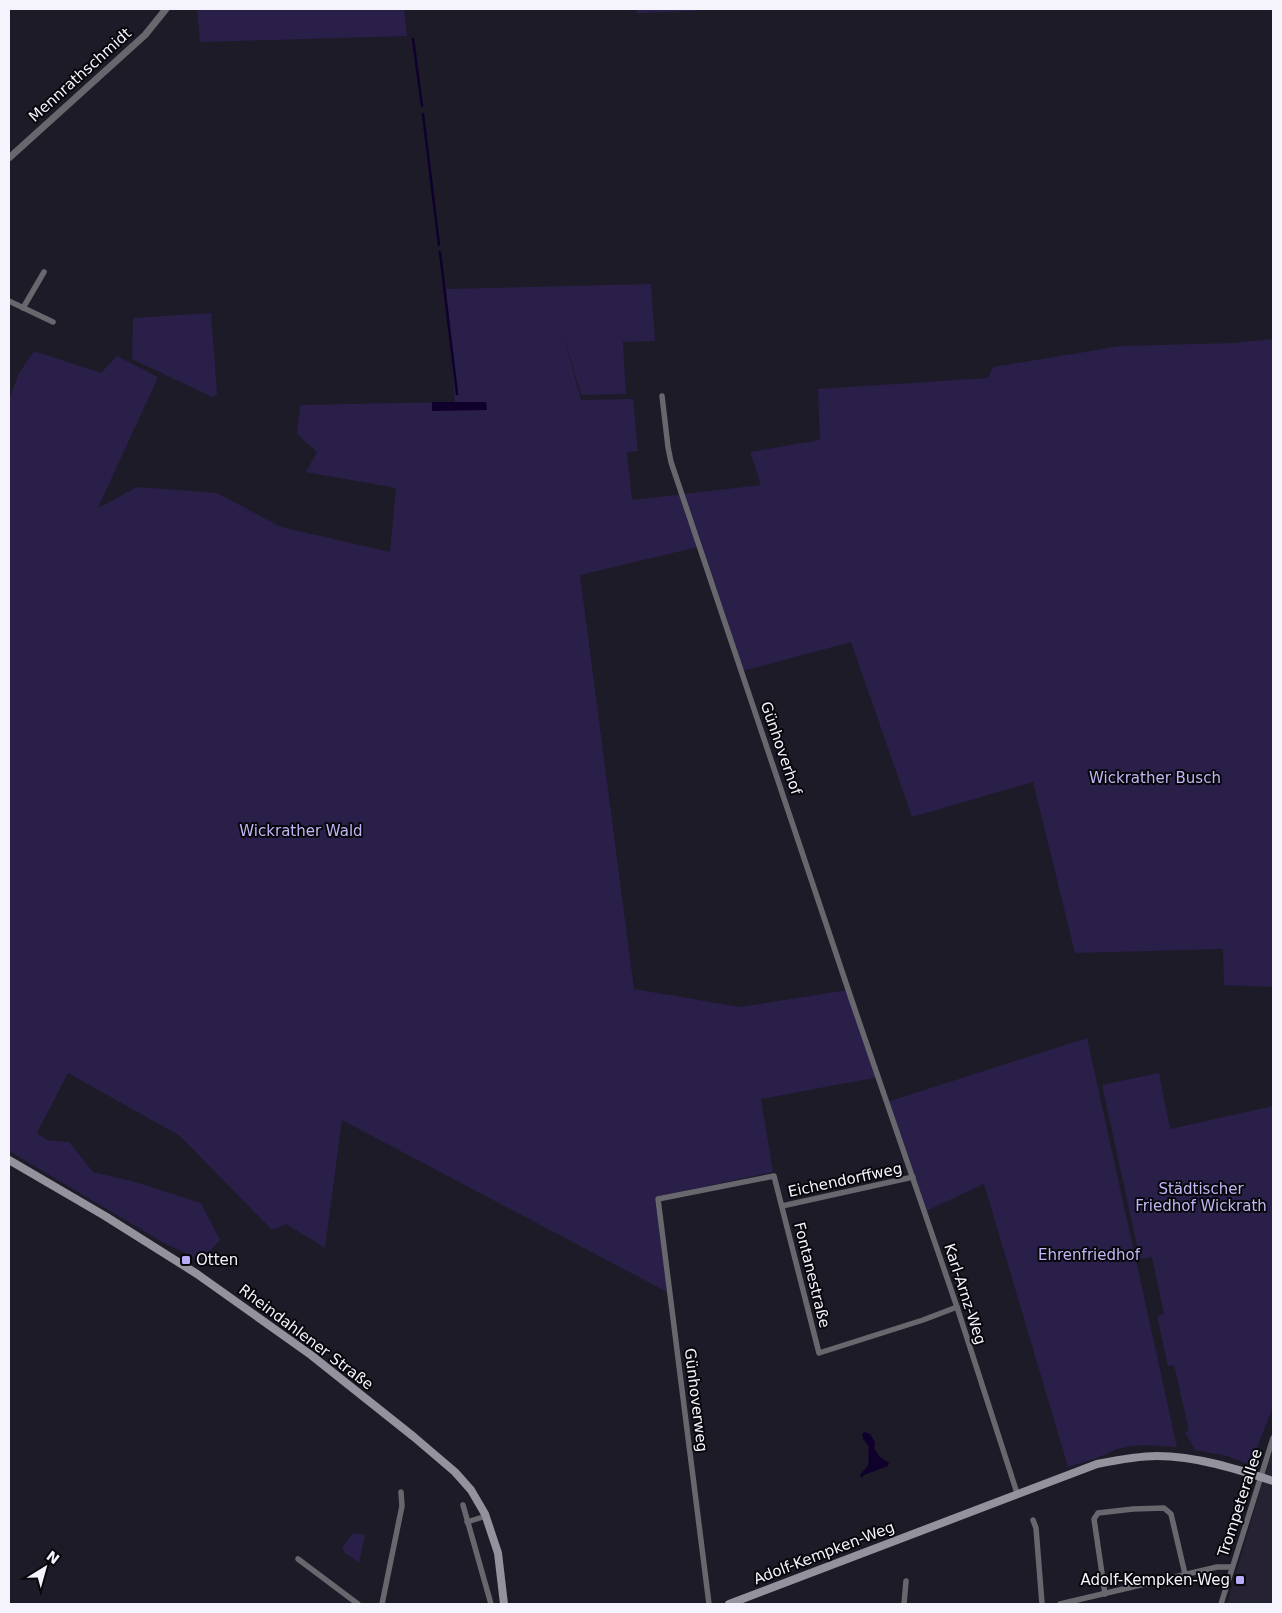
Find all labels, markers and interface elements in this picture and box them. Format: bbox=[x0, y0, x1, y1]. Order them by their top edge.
street label: Mennrathschmidt bbox=[25, 24, 135, 126]
street label: Günhoverhof bbox=[757, 699, 806, 798]
park label: Wickrather Busch bbox=[1089, 769, 1221, 787]
park label: Wickrather Wald bbox=[239, 822, 363, 840]
street label: Eichendorffweg bbox=[786, 1159, 904, 1201]
park label: Städtischer Friedhof Wickrath bbox=[1135, 1180, 1267, 1215]
street label: Fontanestraße bbox=[790, 1220, 834, 1330]
street label: Karl-Arnz-Weg bbox=[940, 1241, 990, 1347]
park label: Ehrenfriedhof bbox=[1038, 1246, 1141, 1264]
place label: Otten bbox=[196, 1251, 238, 1269]
marker: Otten bbox=[180, 1254, 192, 1266]
street label: Rheindahlener Straße bbox=[235, 1281, 377, 1393]
street label: Günhoverweg bbox=[681, 1347, 711, 1453]
street label: Trompeterallee bbox=[1214, 1447, 1266, 1560]
street label: Adolf-Kempken-Weg bbox=[751, 1518, 897, 1588]
north arrow bbox=[20, 1543, 70, 1593]
text: N bbox=[43, 1548, 62, 1568]
place label: Adolf-Kempken-Weg bbox=[1080, 1571, 1230, 1589]
marker: Adolf-Kempken-Weg bbox=[1234, 1574, 1246, 1586]

